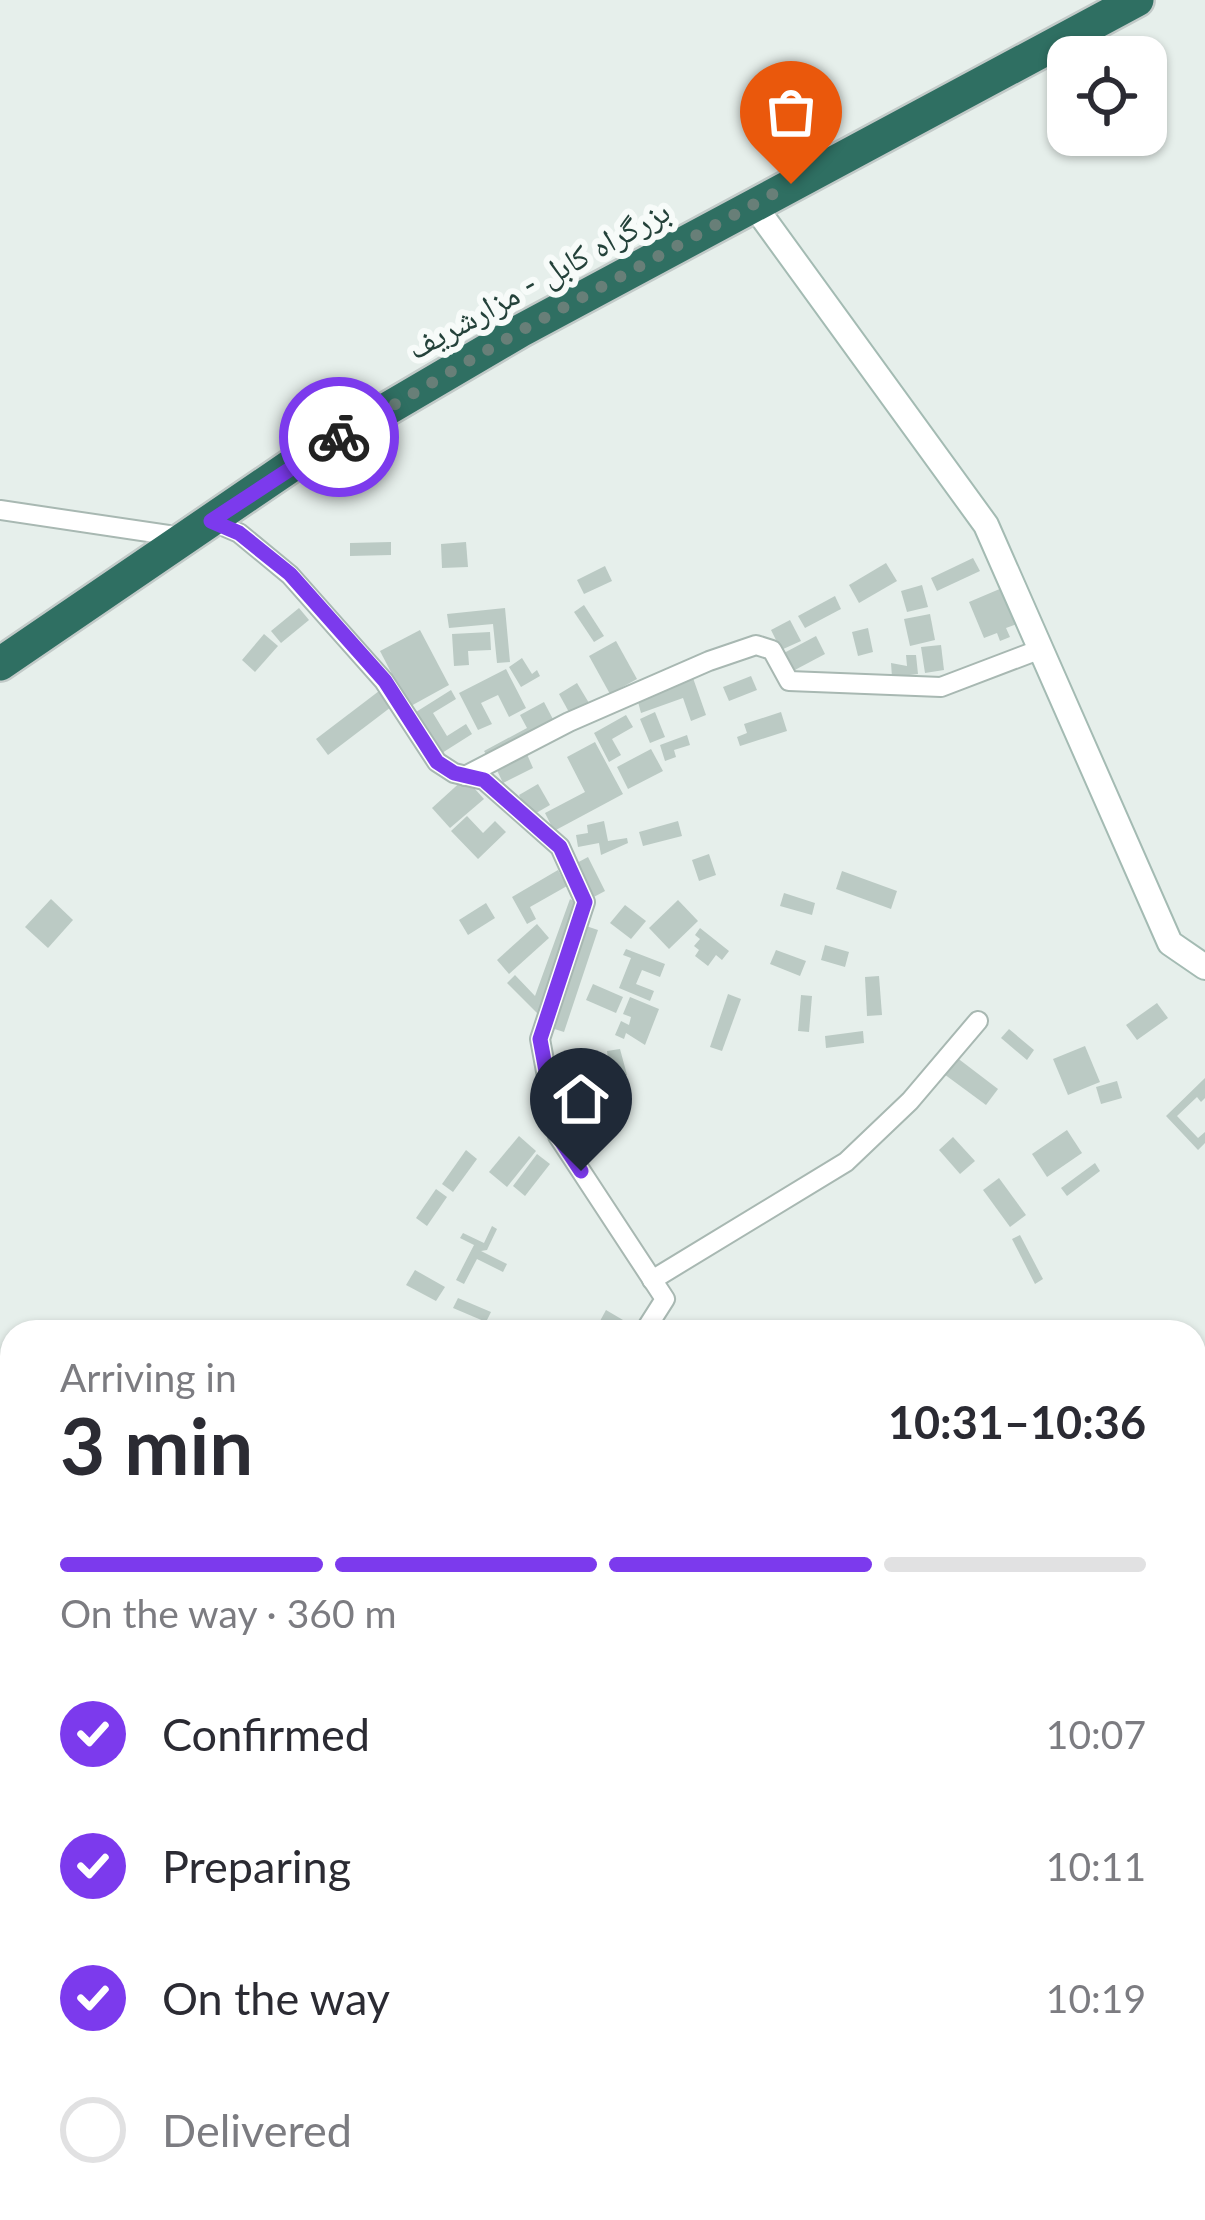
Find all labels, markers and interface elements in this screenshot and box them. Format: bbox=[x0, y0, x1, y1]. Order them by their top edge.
map controls bbox=[1047, 36, 1167, 156]
button: locate bbox=[1047, 36, 1167, 156]
pin bbox=[740, 61, 842, 184]
icon: bag bbox=[758, 79, 824, 145]
street label: بزرگراه کابل - مزارشریف bbox=[399, 189, 677, 369]
courier bbox=[279, 377, 399, 497]
icon: bike bbox=[306, 404, 372, 470]
pin bbox=[530, 1048, 632, 1171]
icon: home bbox=[548, 1066, 614, 1132]
text: Arriving in bbox=[60, 1354, 237, 1400]
text: 10:31–10:36 bbox=[888, 1395, 1146, 1449]
text: 3 min bbox=[60, 1398, 253, 1492]
text: On the way · 360 m bbox=[60, 1590, 397, 1636]
icon: check bbox=[60, 1701, 126, 1767]
text: Confirmed bbox=[162, 1707, 370, 1761]
text: 10:07 bbox=[1046, 1711, 1146, 1757]
icon: check bbox=[60, 1833, 126, 1899]
text: Preparing bbox=[162, 1839, 351, 1893]
text: 10:11 bbox=[1046, 1843, 1146, 1889]
icon: check bbox=[60, 1965, 126, 2031]
text: On the way bbox=[162, 1971, 390, 2025]
text: 10:19 bbox=[1046, 1975, 1146, 2021]
text: Delivered bbox=[162, 2103, 352, 2157]

